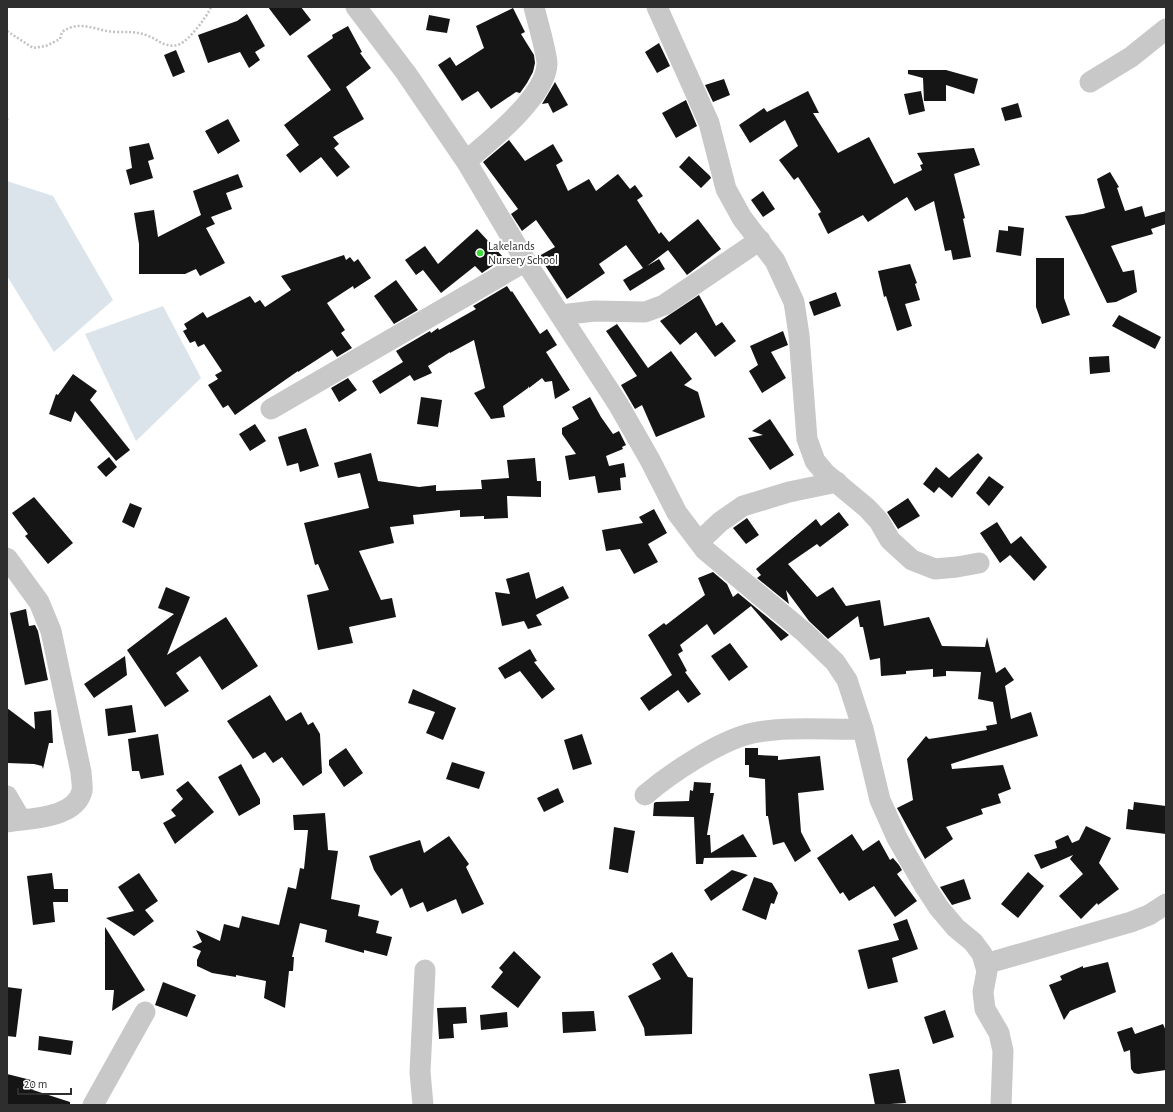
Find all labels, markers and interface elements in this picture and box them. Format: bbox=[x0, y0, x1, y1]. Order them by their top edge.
place label: Lakelands Nursery School bbox=[488, 240, 558, 267]
marker: Lakelands Nursery School bbox=[475, 248, 485, 258]
scale bar bbox=[18, 1070, 71, 1096]
text: 20 m bbox=[24, 1078, 47, 1090]

